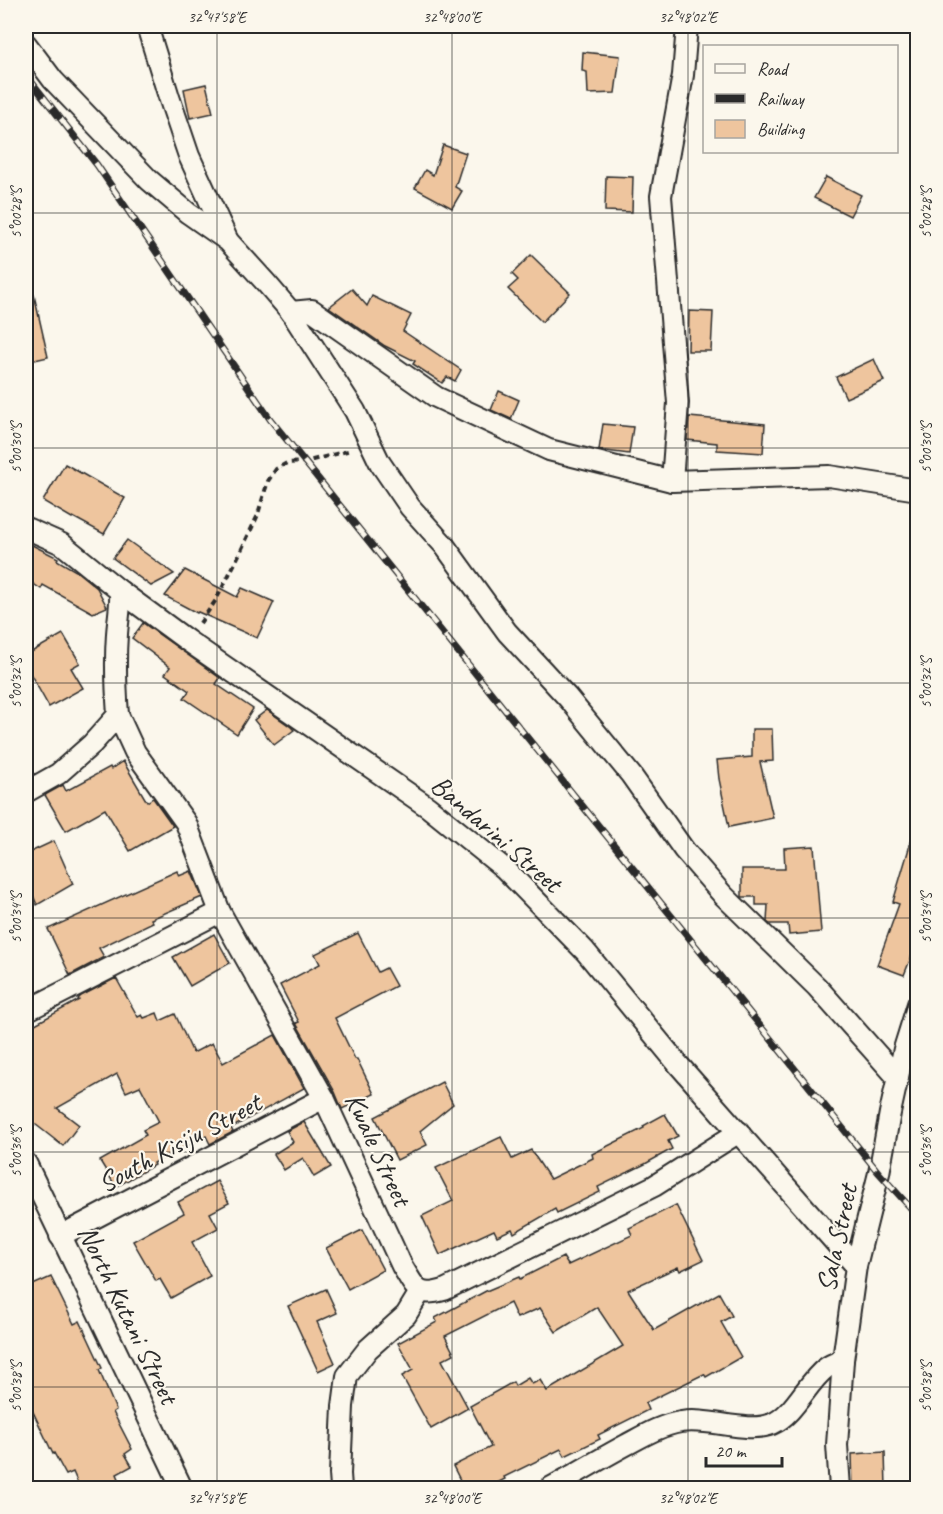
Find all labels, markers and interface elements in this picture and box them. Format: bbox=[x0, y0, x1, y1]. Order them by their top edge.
text: 32°47'58"E bbox=[188, 8, 248, 27]
text: 32°48'00"E bbox=[423, 8, 483, 27]
text: 32°48'02"E bbox=[659, 8, 719, 27]
legend bbox=[703, 45, 898, 153]
text: Road bbox=[757, 58, 790, 80]
text: Railway bbox=[757, 88, 805, 110]
text: Building bbox=[757, 118, 806, 140]
text: 5°00'28"S bbox=[7, 185, 26, 238]
text: 5°00'28"S bbox=[917, 185, 936, 238]
text: 5°00'30"S bbox=[7, 420, 26, 473]
text: 5°00'30"S bbox=[917, 420, 936, 473]
text: 5°00'32"S bbox=[7, 655, 26, 708]
text: 5°00'32"S bbox=[917, 655, 936, 708]
street label: Bandarini Street bbox=[424, 767, 571, 902]
text: 5°00'34"S bbox=[7, 890, 26, 943]
text: 5°00'34"S bbox=[917, 890, 936, 943]
street label: South Kisiju Street bbox=[92, 1084, 269, 1200]
street label: Kwale Street bbox=[337, 1087, 421, 1214]
text: 5°00'36"S bbox=[7, 1124, 26, 1177]
text: 5°00'36"S bbox=[917, 1124, 936, 1177]
street label: Sala Street bbox=[808, 1179, 865, 1295]
street label: North Kutani Street bbox=[70, 1219, 188, 1412]
text: 5°00'38"S bbox=[7, 1359, 26, 1412]
text: 5°00'38"S bbox=[917, 1359, 936, 1412]
scale bar bbox=[706, 1430, 782, 1468]
text: 20 m bbox=[715, 1440, 748, 1462]
text: 32°47'58"E bbox=[188, 1489, 248, 1508]
text: 32°48'00"E bbox=[423, 1489, 483, 1508]
text: 32°48'02"E bbox=[659, 1489, 719, 1508]

